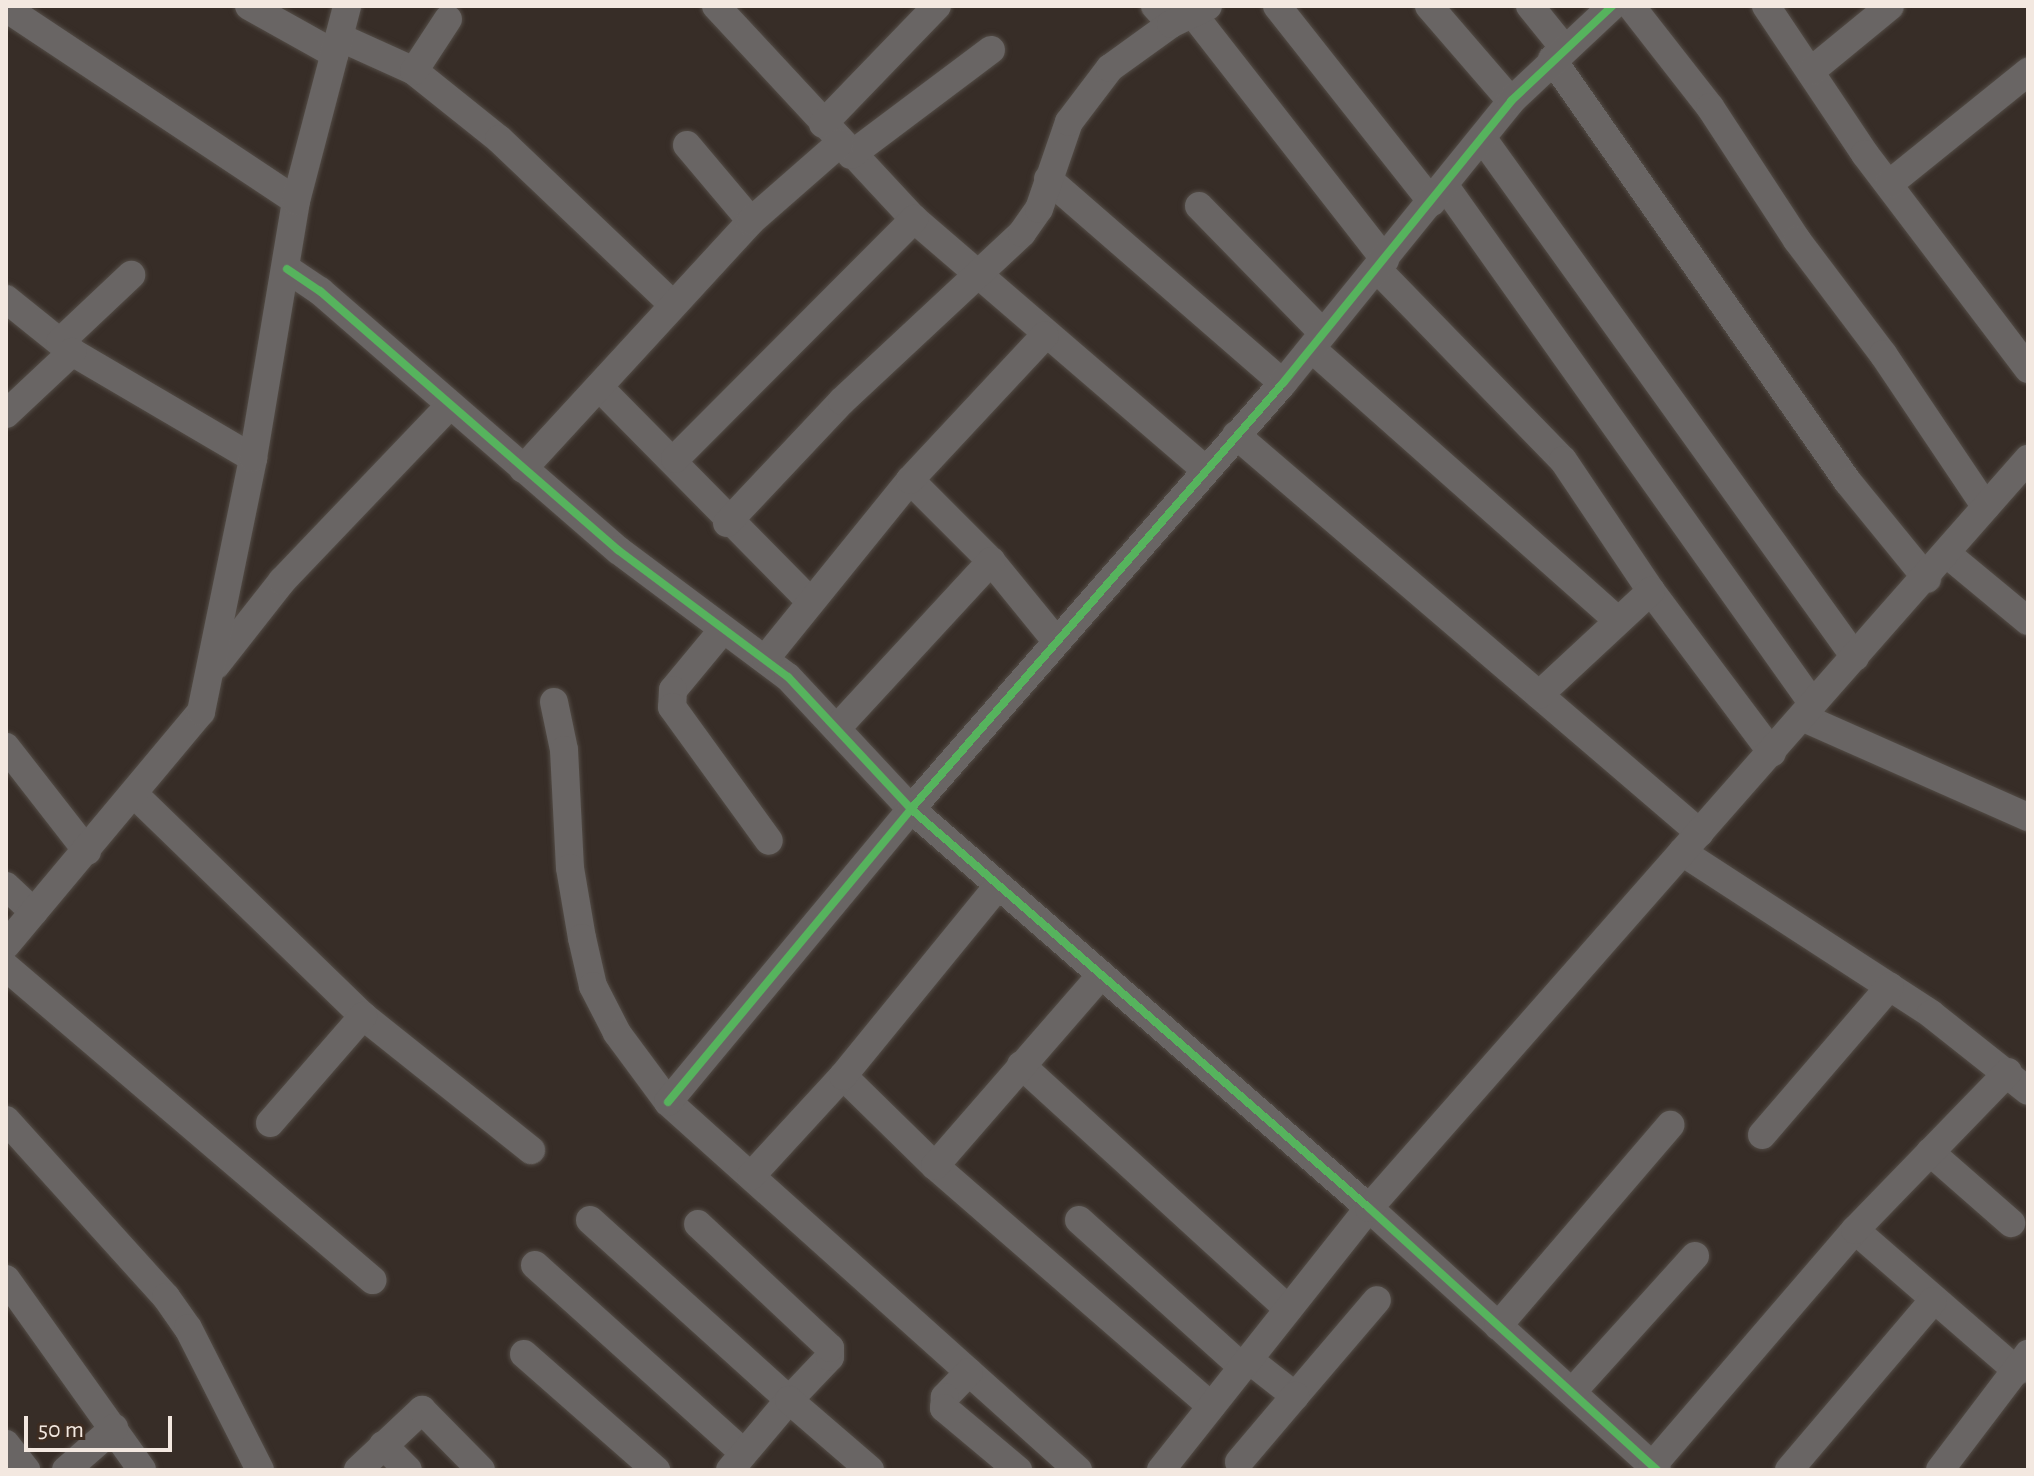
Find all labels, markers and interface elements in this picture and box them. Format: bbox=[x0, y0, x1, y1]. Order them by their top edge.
scale bar bbox=[28, 1400, 176, 1450]
text: 50 m bbox=[38, 1418, 84, 1442]

